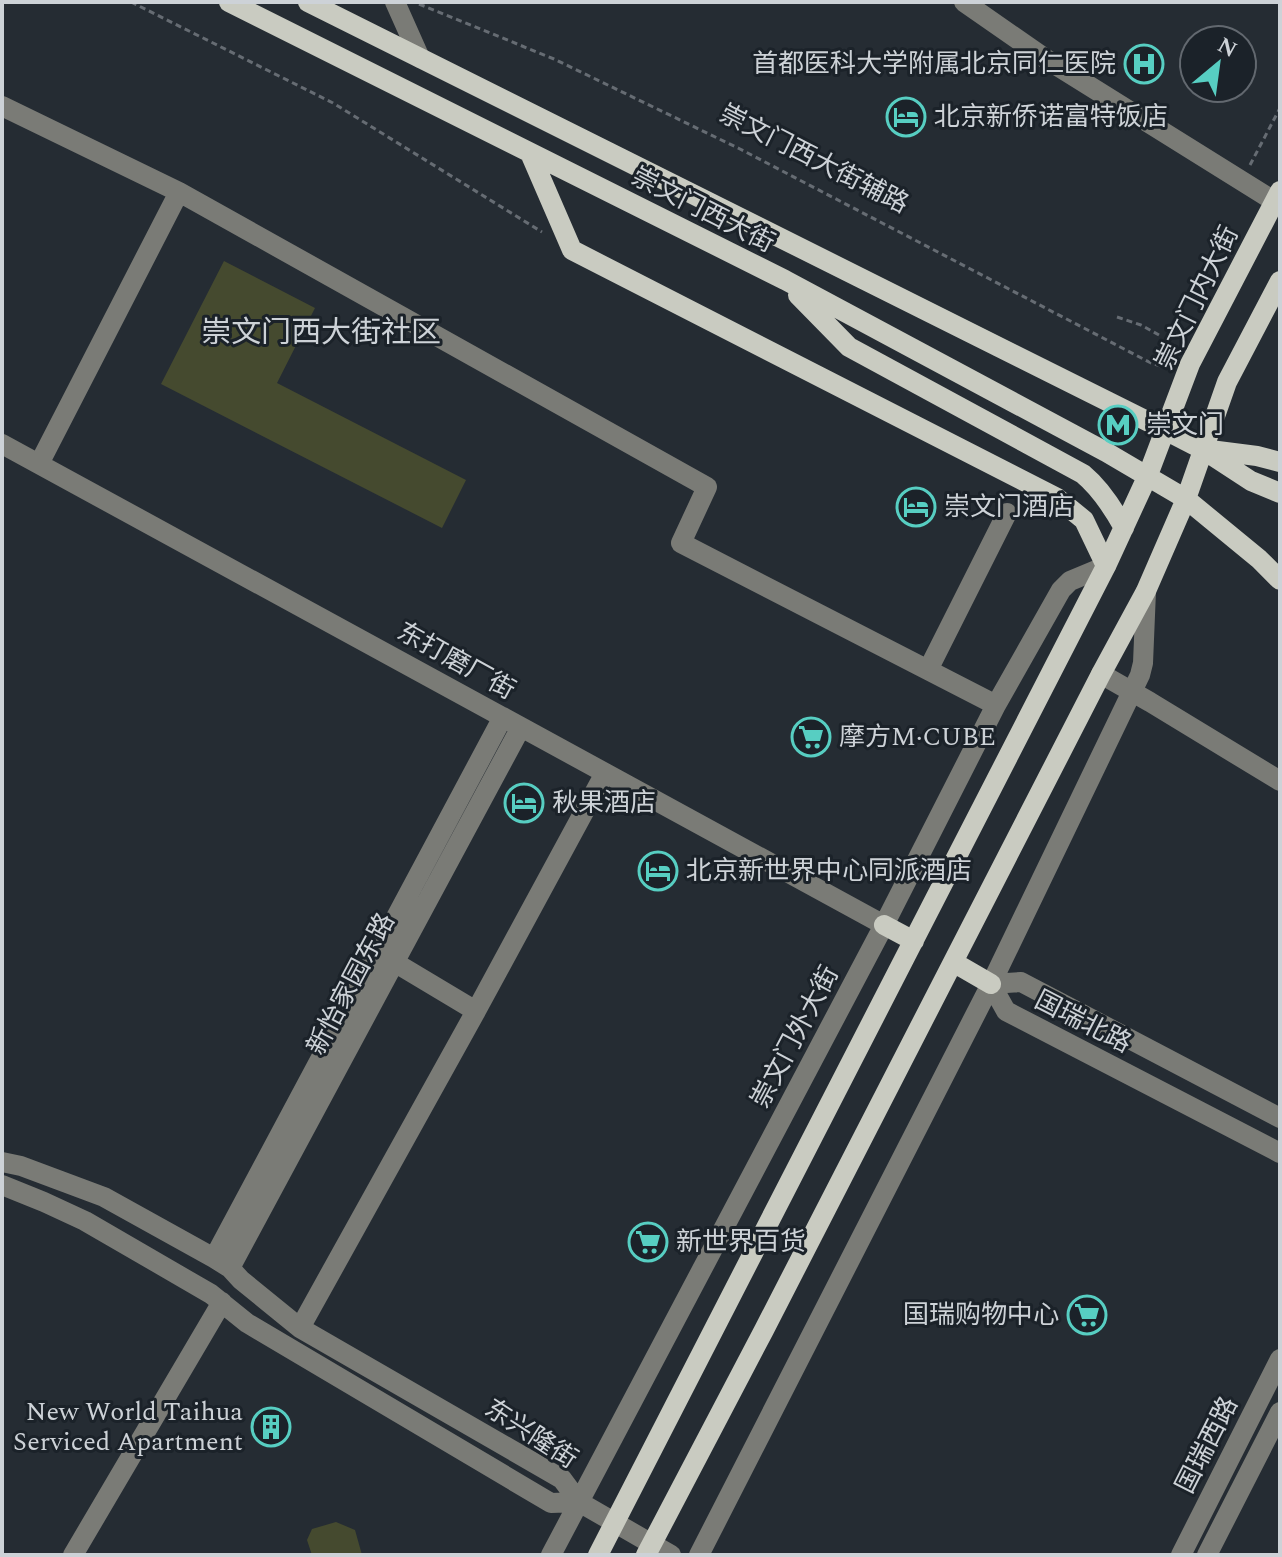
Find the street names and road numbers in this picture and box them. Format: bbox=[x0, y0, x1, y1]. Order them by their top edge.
street label: 崇文门西大街辅路 bbox=[712, 94, 916, 224]
street label: 崇文门西大街 bbox=[624, 157, 782, 263]
street label: 崇文门内大街 bbox=[1145, 219, 1249, 377]
street label: 东打磨厂街 bbox=[389, 612, 523, 710]
street label: 新怡家园东路 bbox=[297, 906, 405, 1062]
street label: 崇文门外大街 bbox=[741, 959, 849, 1115]
street label: 国瑞北路 bbox=[1028, 981, 1138, 1063]
street label: 东兴隆街 bbox=[476, 1389, 586, 1479]
street label: 国瑞西路 bbox=[1166, 1390, 1248, 1500]

